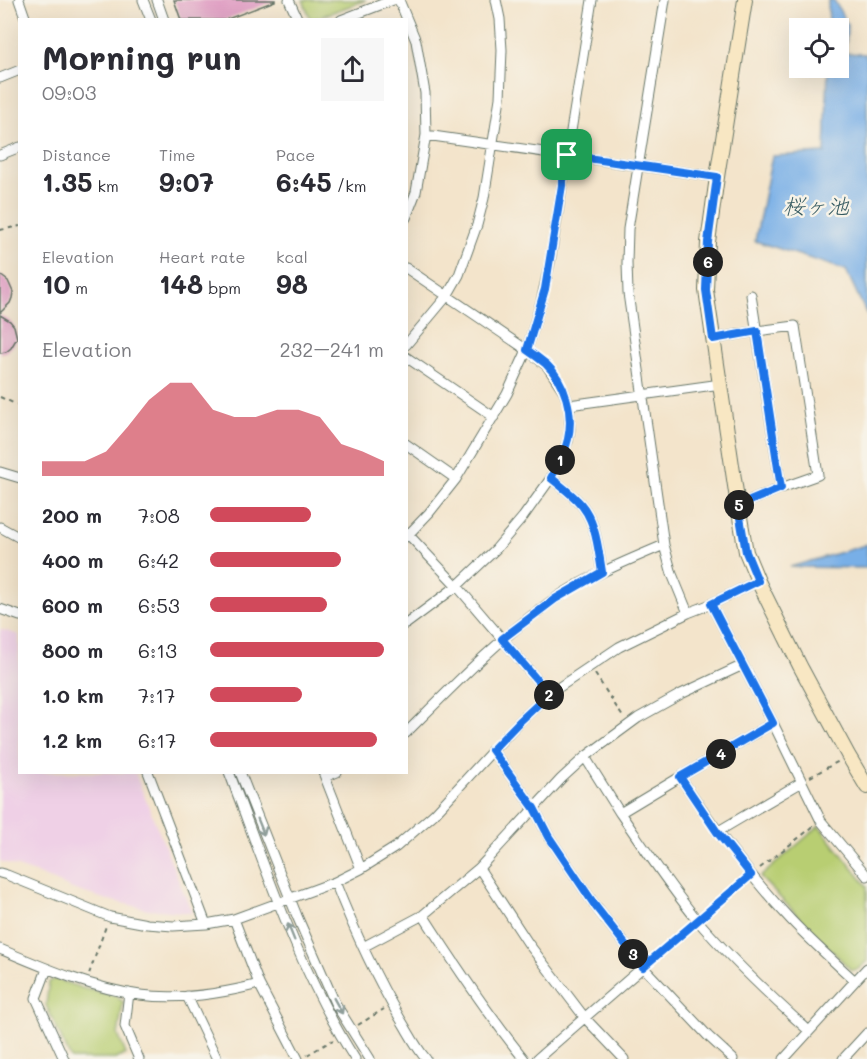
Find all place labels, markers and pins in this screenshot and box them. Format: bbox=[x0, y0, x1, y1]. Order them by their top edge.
pin bbox=[541, 129, 592, 180]
pin: 6 bbox=[693, 247, 723, 277]
pin: 1 bbox=[545, 445, 575, 475]
pin: 5 bbox=[724, 490, 754, 520]
pin: 2 bbox=[534, 680, 564, 710]
pin: 4 bbox=[706, 739, 736, 769]
pin: 3 bbox=[618, 939, 648, 969]

